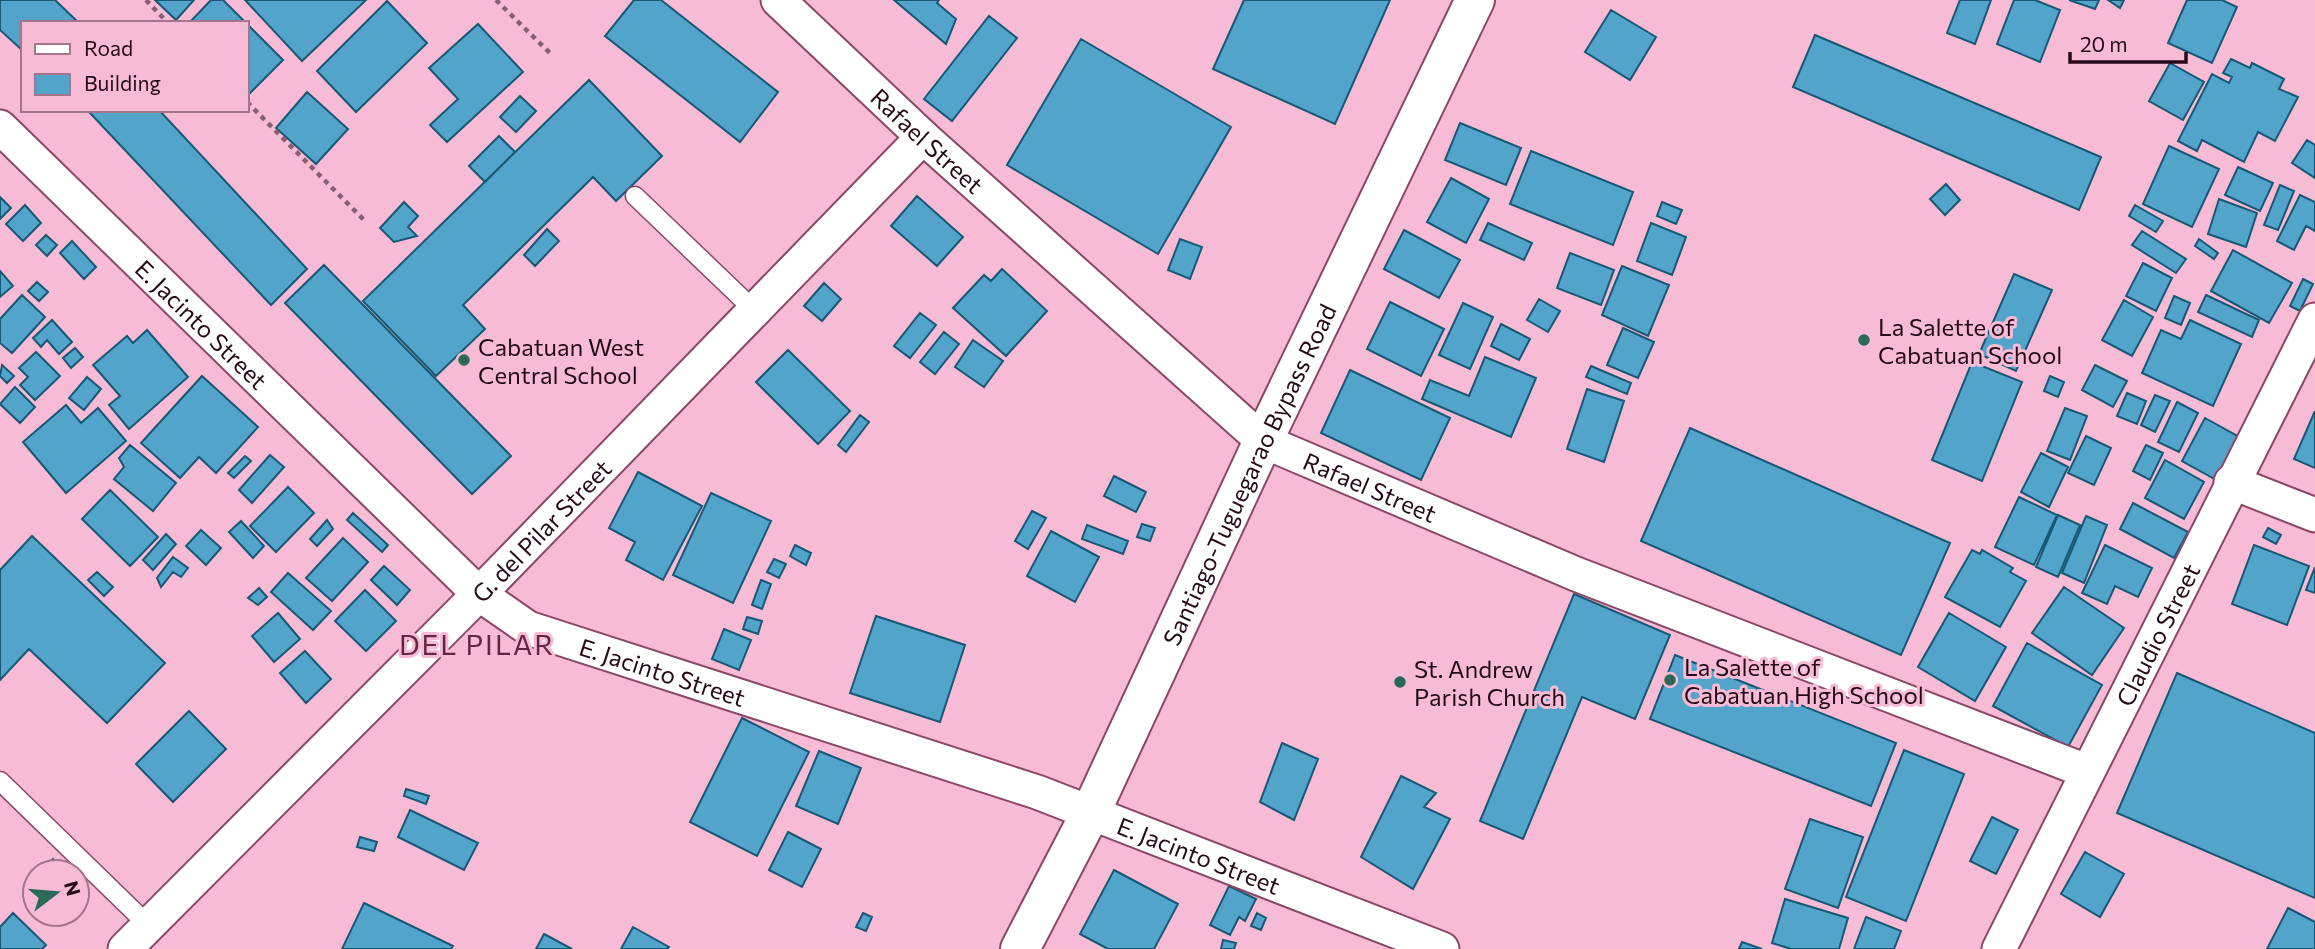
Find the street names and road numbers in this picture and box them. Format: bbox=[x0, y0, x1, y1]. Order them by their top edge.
street label: Rafael Street bbox=[866, 82, 990, 199]
street label: E. Jacinto Street bbox=[130, 253, 274, 395]
street label: Santiago-Tuguegarao Bypass Road bbox=[1156, 299, 1341, 650]
street label: Rafael Street bbox=[1299, 445, 1441, 528]
street label: G. del Pilar Street bbox=[465, 453, 616, 608]
street label: Claudio Street bbox=[2109, 558, 2205, 710]
street label: E. Jacinto Street bbox=[576, 631, 749, 712]
street label: E. Jacinto Street bbox=[1113, 810, 1285, 899]

